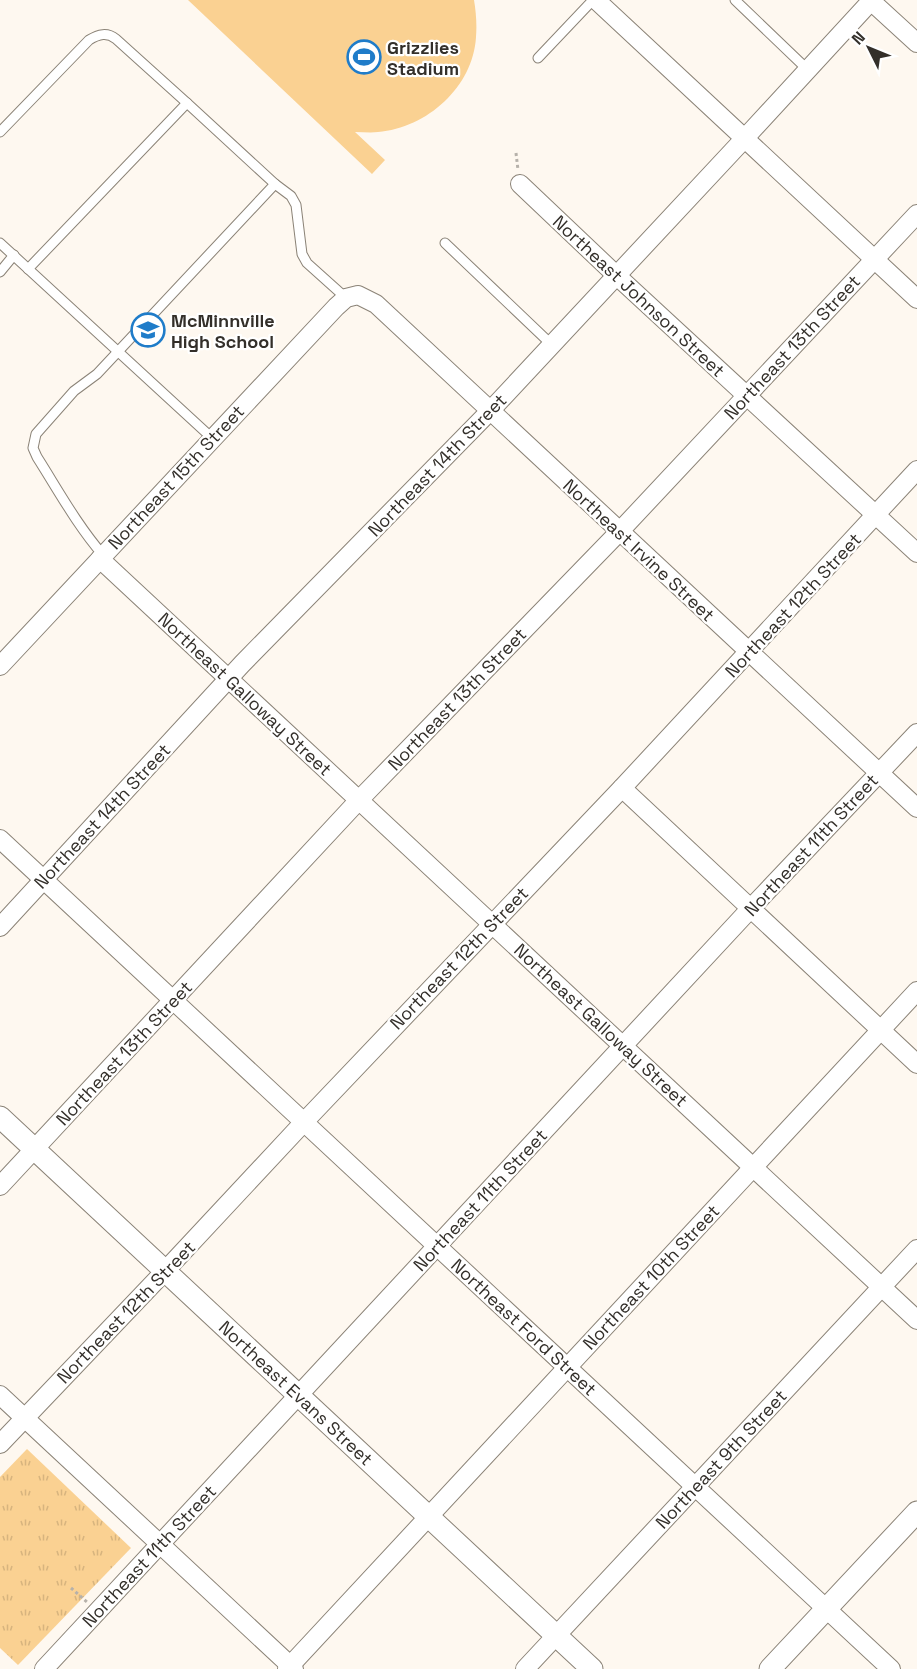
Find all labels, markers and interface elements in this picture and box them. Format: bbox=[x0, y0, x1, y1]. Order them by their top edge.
north arrow bbox=[839, 18, 899, 78]
text: N bbox=[847, 27, 870, 49]
place label: Grizzlies Stadium bbox=[387, 36, 459, 80]
sports icon: Grizzlies Stadium bbox=[346, 39, 382, 75]
street label: Northeast Johnson Street bbox=[548, 210, 730, 382]
street label: Northeast 13th Street bbox=[719, 270, 865, 424]
place label: McMinnville High School bbox=[171, 309, 275, 353]
school or university icon: McMinnville High School bbox=[130, 312, 166, 348]
street label: Northeast 14th Street bbox=[363, 389, 511, 541]
street label: Northeast 15th Street bbox=[103, 400, 249, 554]
street label: Northeast Irvine Street bbox=[558, 474, 720, 626]
street label: Northeast 12th Street bbox=[720, 528, 866, 682]
street label: Northeast Galloway Street bbox=[153, 607, 337, 781]
street label: Northeast 13th Street bbox=[383, 623, 531, 775]
street label: Northeast 14th Street bbox=[29, 739, 175, 893]
street label: Northeast 11th Street bbox=[739, 769, 883, 921]
street label: Northeast 12th Street bbox=[385, 882, 533, 1034]
street label: Northeast Galloway Street bbox=[509, 938, 693, 1112]
street label: Northeast 13th Street bbox=[51, 976, 197, 1130]
street label: Northeast 11th Street bbox=[408, 1124, 552, 1276]
street label: Northeast 10th Street bbox=[578, 1200, 724, 1354]
street label: Northeast 12th Street bbox=[52, 1236, 200, 1388]
street label: Northeast Ford Street bbox=[446, 1254, 602, 1400]
street label: Northeast Evans Street bbox=[214, 1316, 378, 1470]
street label: Northeast 9th Street bbox=[650, 1385, 792, 1533]
street label: Northeast 11th Street bbox=[77, 1480, 221, 1632]

